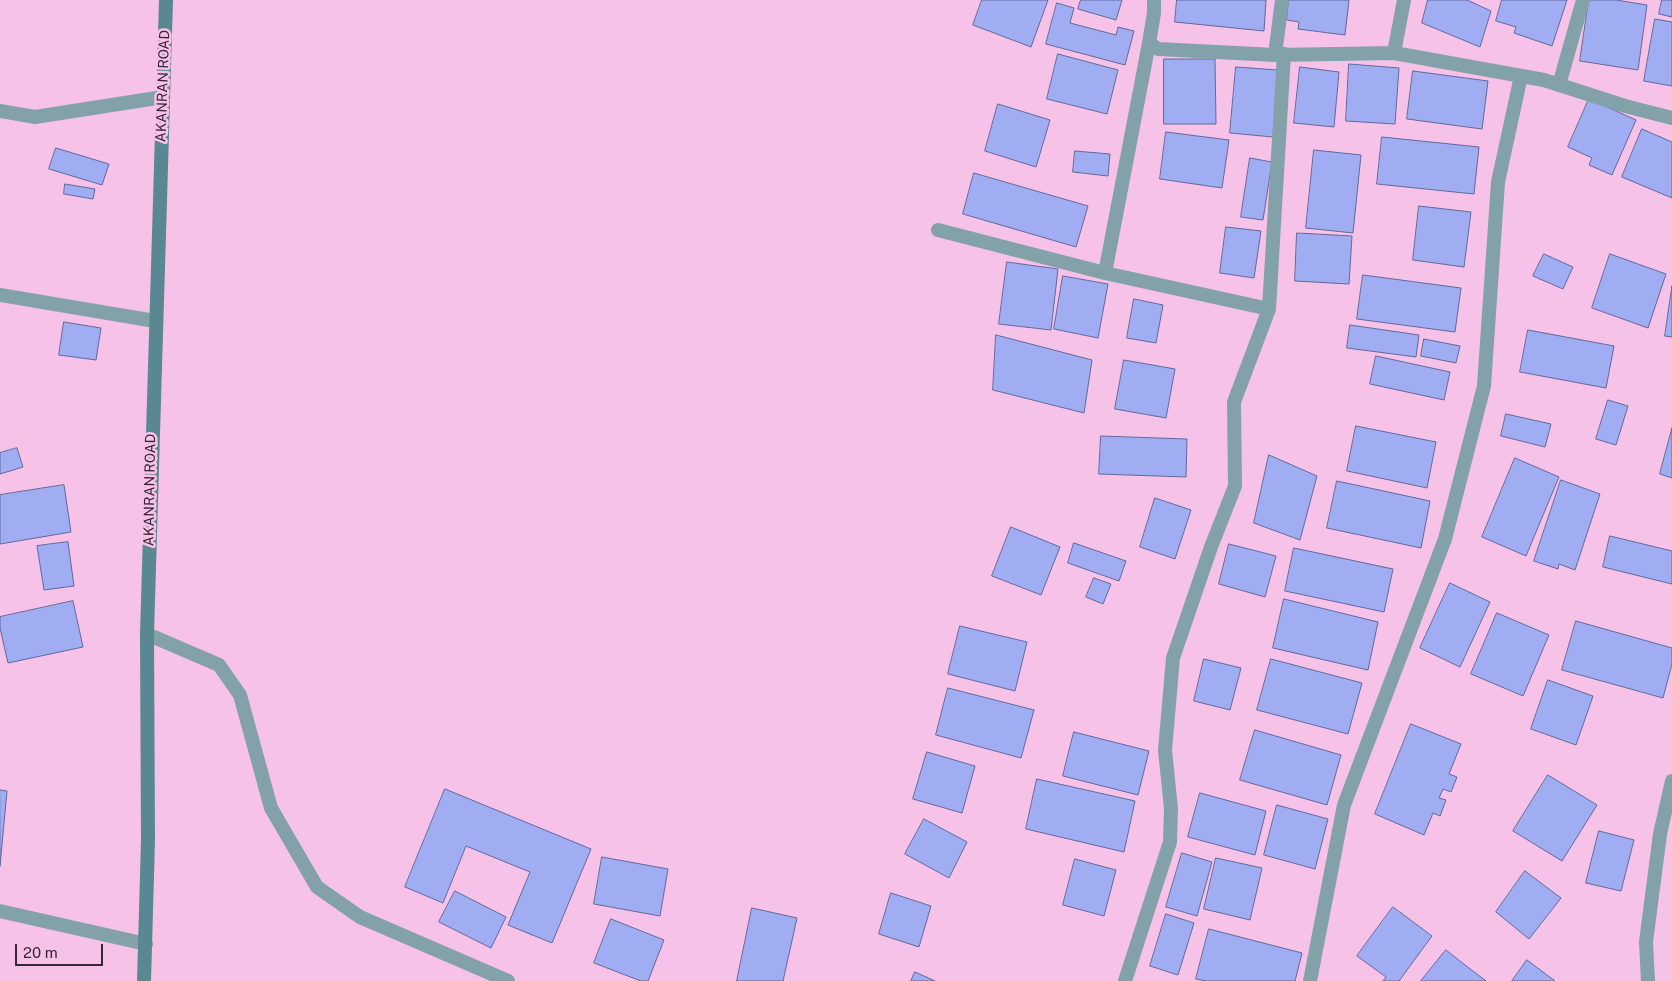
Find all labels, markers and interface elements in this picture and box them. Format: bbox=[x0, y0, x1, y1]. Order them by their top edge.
street label: AKANRAN ROAD bbox=[153, 30, 173, 142]
street label: AKANRAN ROAD bbox=[141, 434, 159, 546]
scale bar bbox=[18, 934, 105, 966]
text: 20 m bbox=[23, 944, 58, 961]

